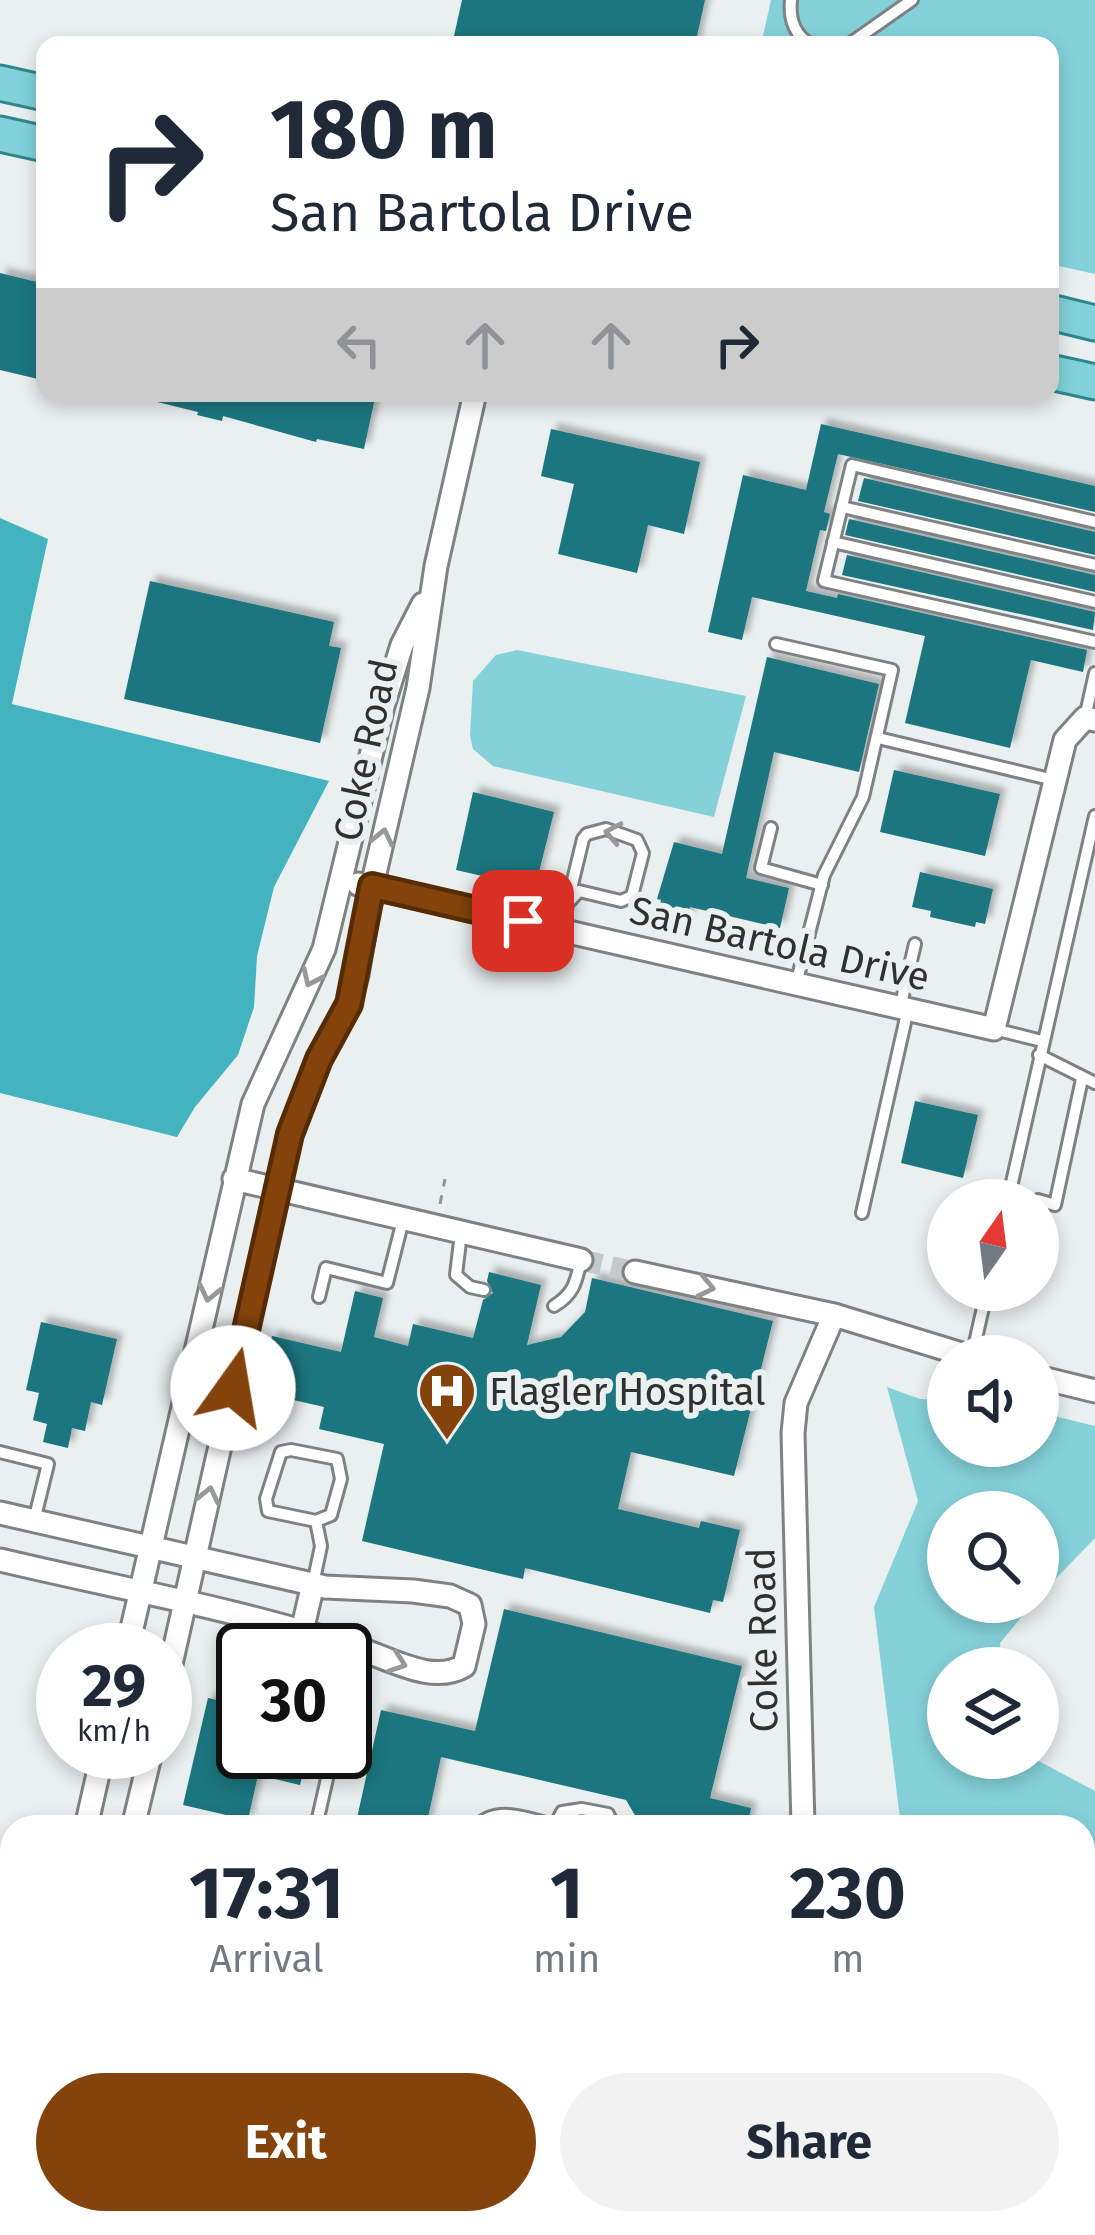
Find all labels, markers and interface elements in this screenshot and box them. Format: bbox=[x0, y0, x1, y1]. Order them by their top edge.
text: 180 m bbox=[270, 79, 498, 180]
icon: right bbox=[72, 84, 228, 240]
text: San Bartola Drive bbox=[270, 181, 694, 245]
icon: left bbox=[326, 312, 392, 378]
icon: ahead bbox=[452, 312, 518, 378]
icon: ahead bbox=[578, 312, 644, 378]
icon: right bbox=[704, 312, 770, 378]
street label: Coke Road bbox=[324, 655, 408, 845]
one-way arrow bbox=[603, 822, 623, 847]
one-way arrow bbox=[370, 827, 395, 847]
pin bbox=[472, 870, 574, 972]
street label: San Bartola Drive bbox=[625, 887, 934, 1001]
icon: arrive bbox=[490, 888, 556, 954]
one-way arrow bbox=[302, 966, 325, 987]
north arrow bbox=[927, 1179, 1059, 1311]
map controls bbox=[927, 1179, 1059, 1779]
one-way arrow bbox=[696, 1274, 716, 1299]
one-way arrow bbox=[197, 1282, 222, 1302]
position arrow bbox=[170, 1325, 296, 1451]
button: sound bbox=[927, 1335, 1059, 1467]
hospital icon: Flagler Hospital bbox=[416, 1360, 478, 1442]
place label: Flagler Hospital bbox=[489, 1369, 766, 1415]
one-way arrow bbox=[195, 1485, 220, 1505]
button: search bbox=[927, 1491, 1059, 1623]
street label: Coke Road bbox=[738, 1547, 788, 1733]
speed limit sign: 30 bbox=[216, 1623, 372, 1779]
button: layers bbox=[927, 1647, 1059, 1779]
one-way arrow bbox=[386, 1649, 407, 1673]
text: 29 bbox=[82, 1650, 146, 1722]
text: km/h bbox=[77, 1713, 151, 1749]
text: 17:31 bbox=[189, 1851, 344, 1937]
text: 1 bbox=[550, 1851, 583, 1937]
text: 230 bbox=[789, 1851, 906, 1937]
text: Arrival bbox=[209, 1936, 324, 1982]
text: min bbox=[533, 1936, 600, 1982]
text: m bbox=[831, 1936, 864, 1982]
button: Exit bbox=[36, 2073, 536, 2211]
button: Share bbox=[560, 2073, 1059, 2211]

